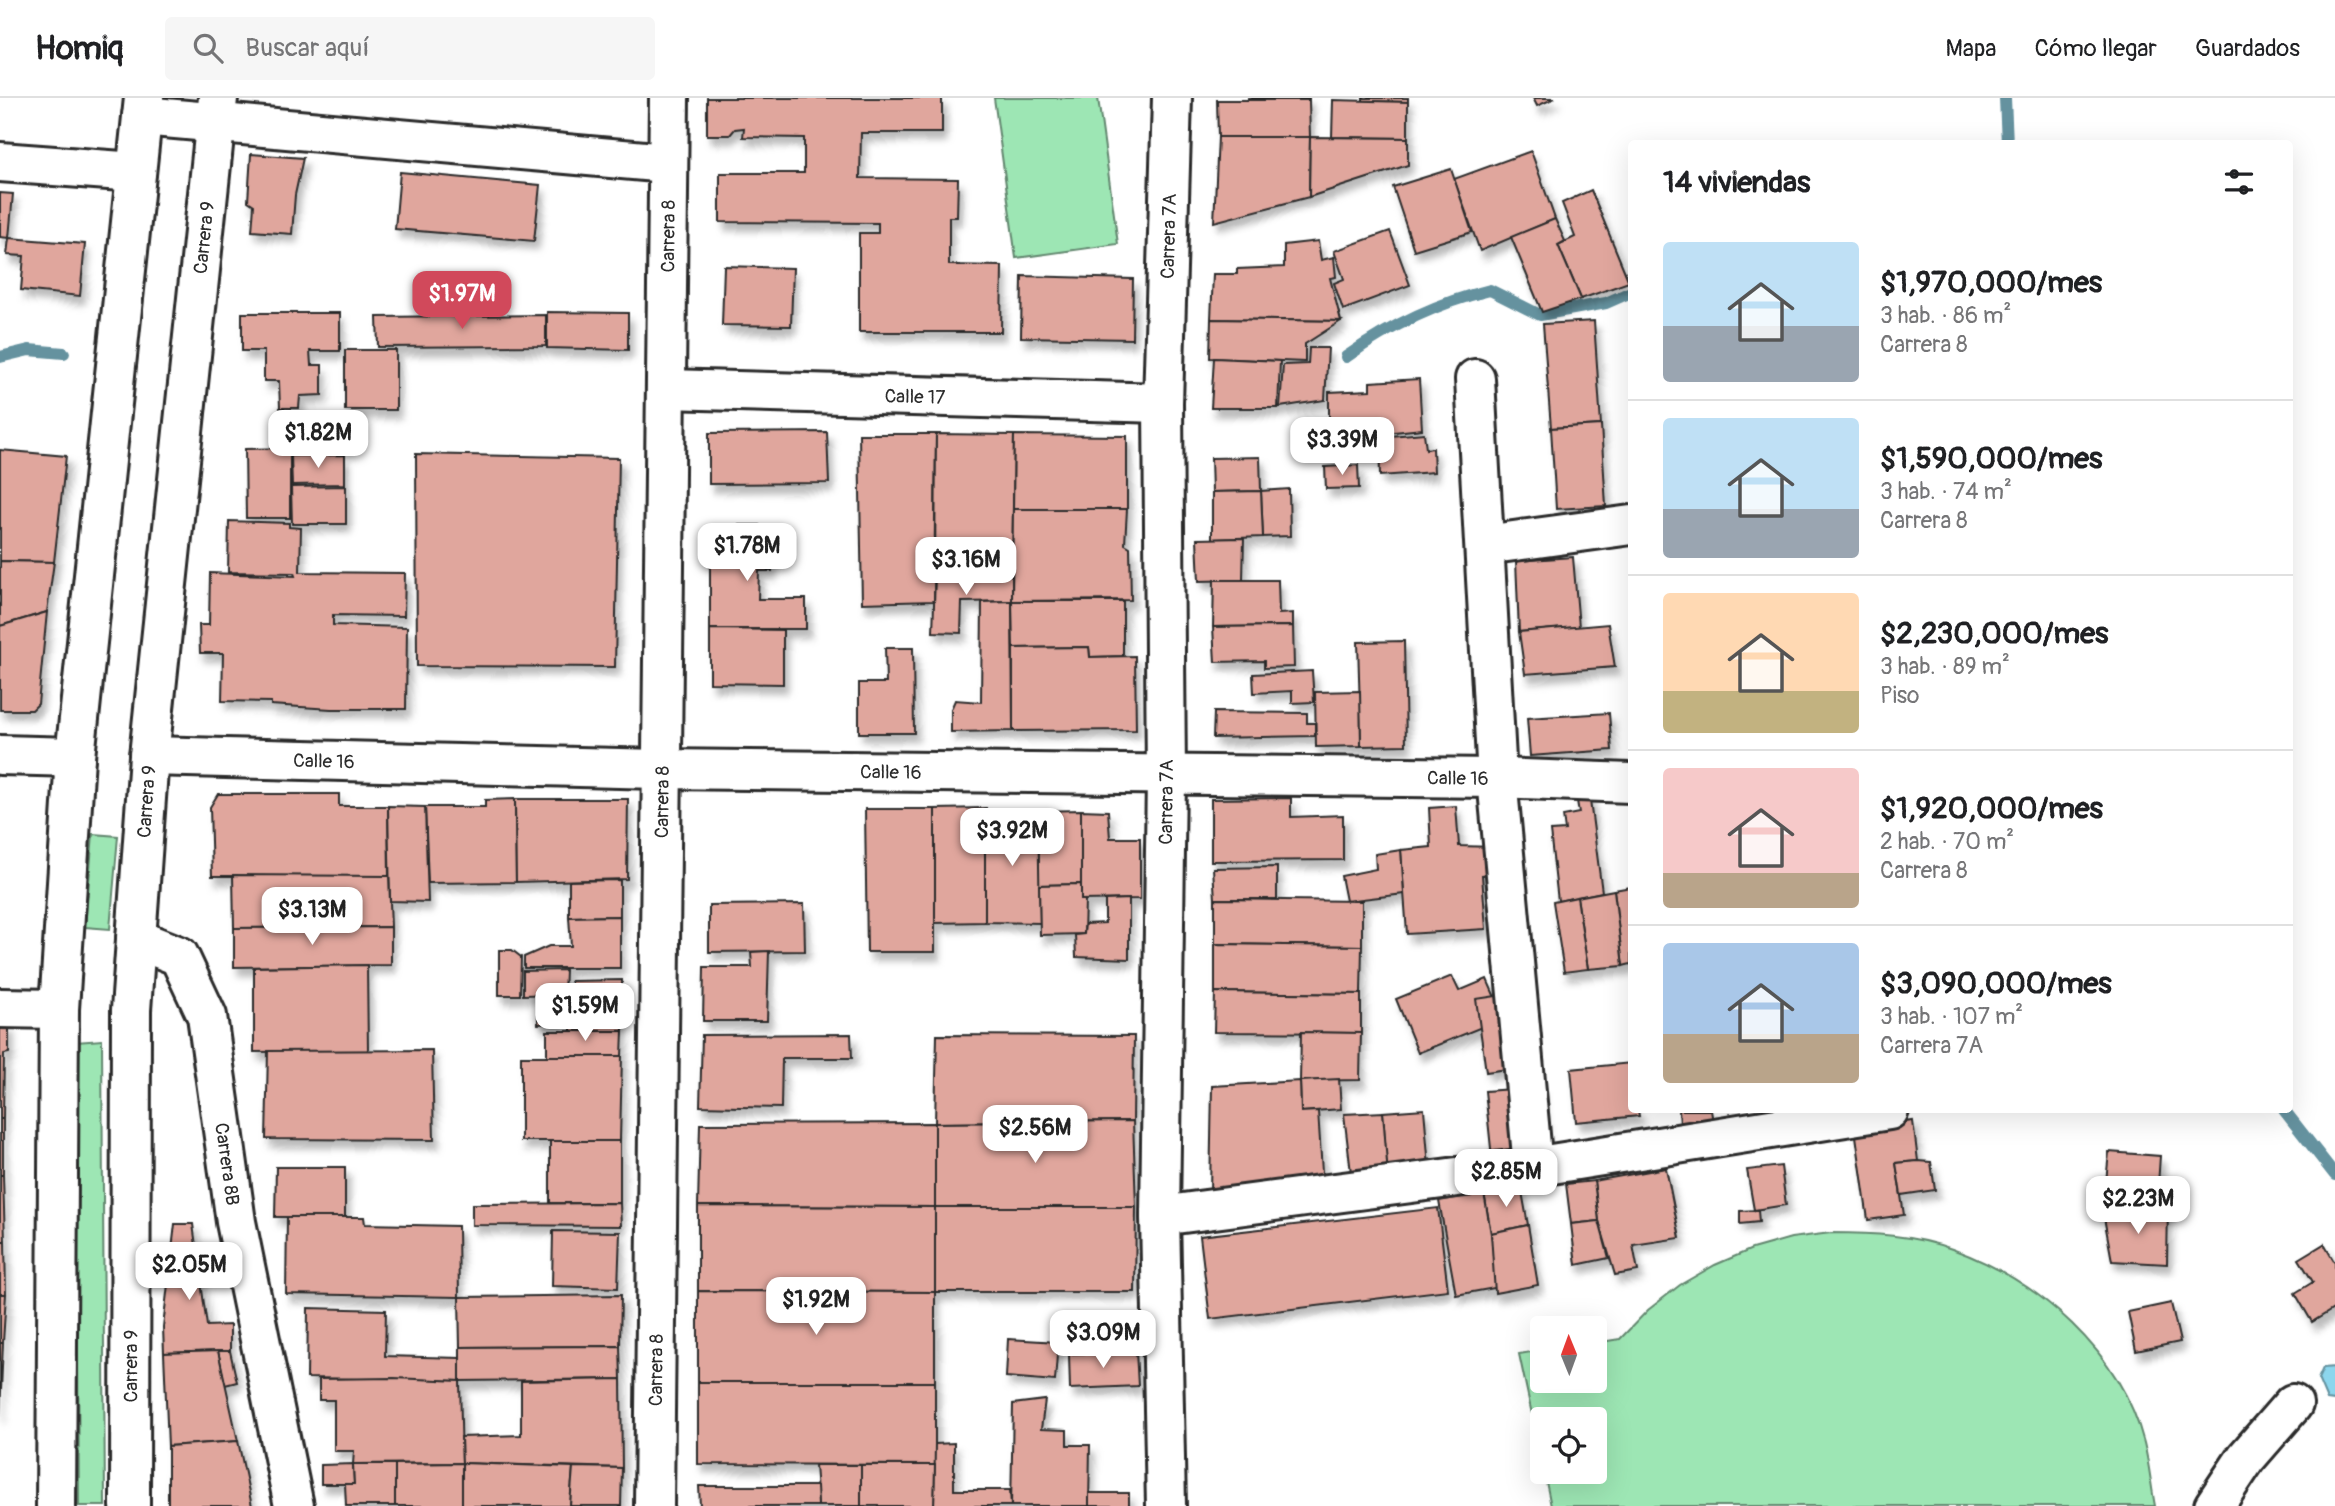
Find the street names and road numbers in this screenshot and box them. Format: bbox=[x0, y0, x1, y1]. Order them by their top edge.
street label: Carrera 7A bbox=[1156, 193, 1182, 279]
street label: Carrera 9 bbox=[189, 200, 220, 275]
street label: Carrera 8 bbox=[656, 200, 681, 272]
street label: Calle 17 bbox=[884, 384, 946, 410]
street label: Calle 16 bbox=[293, 749, 355, 774]
street label: Carrera 7A bbox=[1154, 759, 1179, 845]
street label: Calle 16 bbox=[860, 760, 922, 785]
street label: Carrera 9 bbox=[132, 764, 161, 839]
street label: Carrera 8 bbox=[650, 766, 675, 838]
street label: Calle 16 bbox=[1427, 766, 1489, 791]
street label: Carrera 8B bbox=[209, 1121, 245, 1207]
street label: Carrera 9 bbox=[119, 1330, 143, 1402]
street label: Carrera 8 bbox=[644, 1334, 669, 1406]

